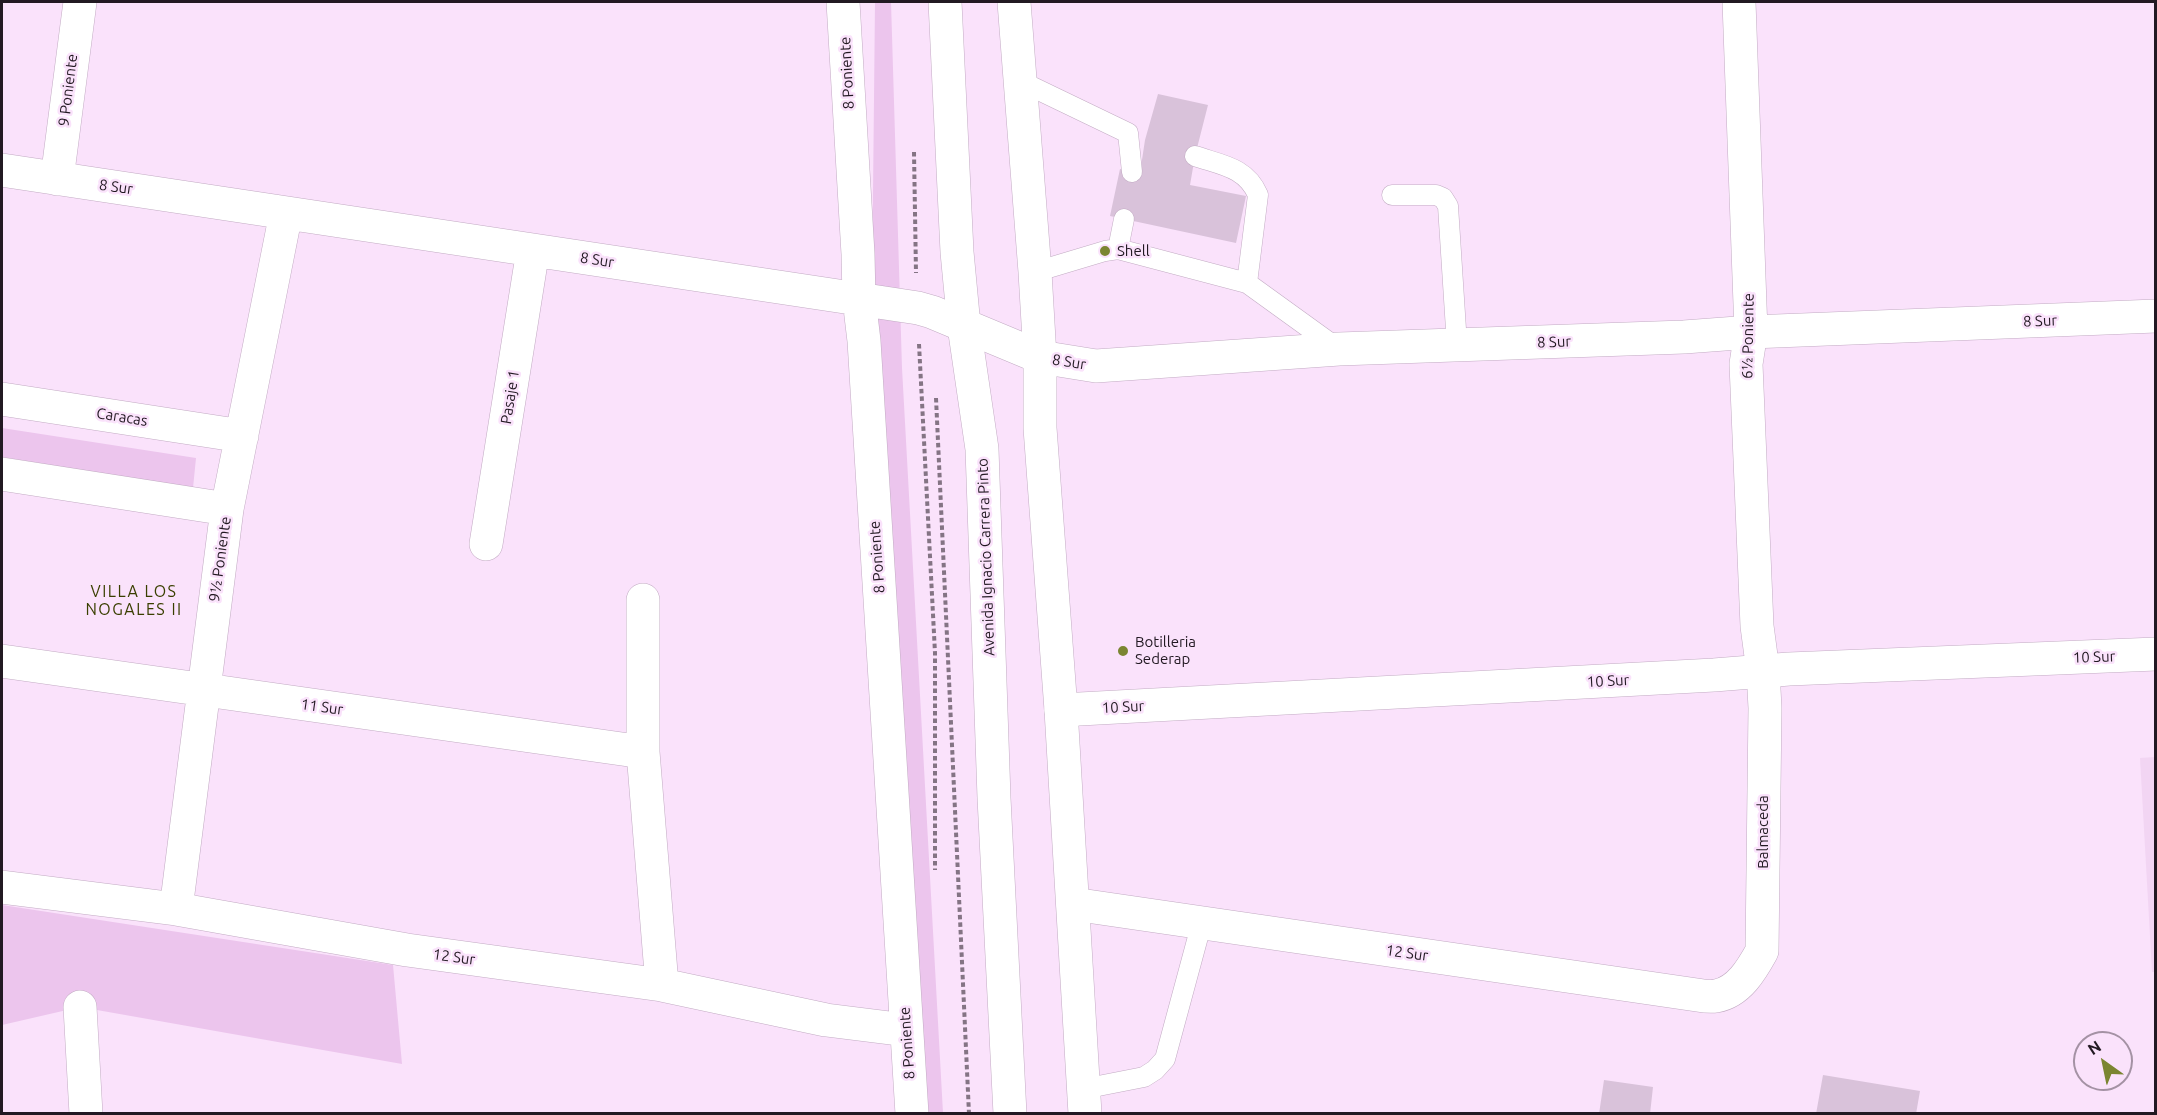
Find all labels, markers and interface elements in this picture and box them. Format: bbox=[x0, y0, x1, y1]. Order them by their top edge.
street label: 8 Poniente bbox=[836, 36, 858, 110]
street label: 9 Poniente bbox=[55, 53, 81, 127]
street label: 8 Sur bbox=[98, 176, 134, 198]
place label: Shell bbox=[1117, 242, 1150, 260]
marker: Shell bbox=[1098, 244, 1112, 258]
street label: 8 Sur bbox=[579, 248, 615, 272]
street label: 6½ Poniente bbox=[1738, 293, 1758, 379]
street label: 8 Sur bbox=[2023, 311, 2057, 331]
street label: 8 Sur bbox=[1537, 332, 1571, 352]
street label: 8 Sur bbox=[1051, 350, 1087, 374]
street label: Pasaje 1 bbox=[497, 369, 523, 425]
street label: Caracas bbox=[95, 404, 149, 430]
street label: Avenida Ignacio Carrera Pinto bbox=[974, 458, 998, 656]
street label: 9½ Poniente bbox=[205, 515, 235, 603]
street label: 8 Poniente bbox=[865, 520, 889, 594]
district label: VILLA LOS NOGALES II bbox=[85, 582, 183, 620]
place label: Botilleria Sederap bbox=[1135, 633, 1196, 668]
marker: Botilleria Sederap bbox=[1116, 644, 1130, 658]
street label: 10 Sur bbox=[2072, 647, 2116, 667]
street label: 10 Sur bbox=[1586, 671, 1630, 691]
street label: 11 Sur bbox=[300, 695, 344, 719]
street label: 10 Sur bbox=[1101, 697, 1145, 717]
street label: Balmaceda bbox=[1754, 795, 1772, 869]
street label: 12 Sur bbox=[1385, 941, 1429, 965]
street label: 12 Sur bbox=[432, 945, 476, 969]
street label: 8 Poniente bbox=[895, 1006, 919, 1080]
north arrow bbox=[2073, 1031, 2133, 1091]
text: N bbox=[2084, 1037, 2104, 1058]

